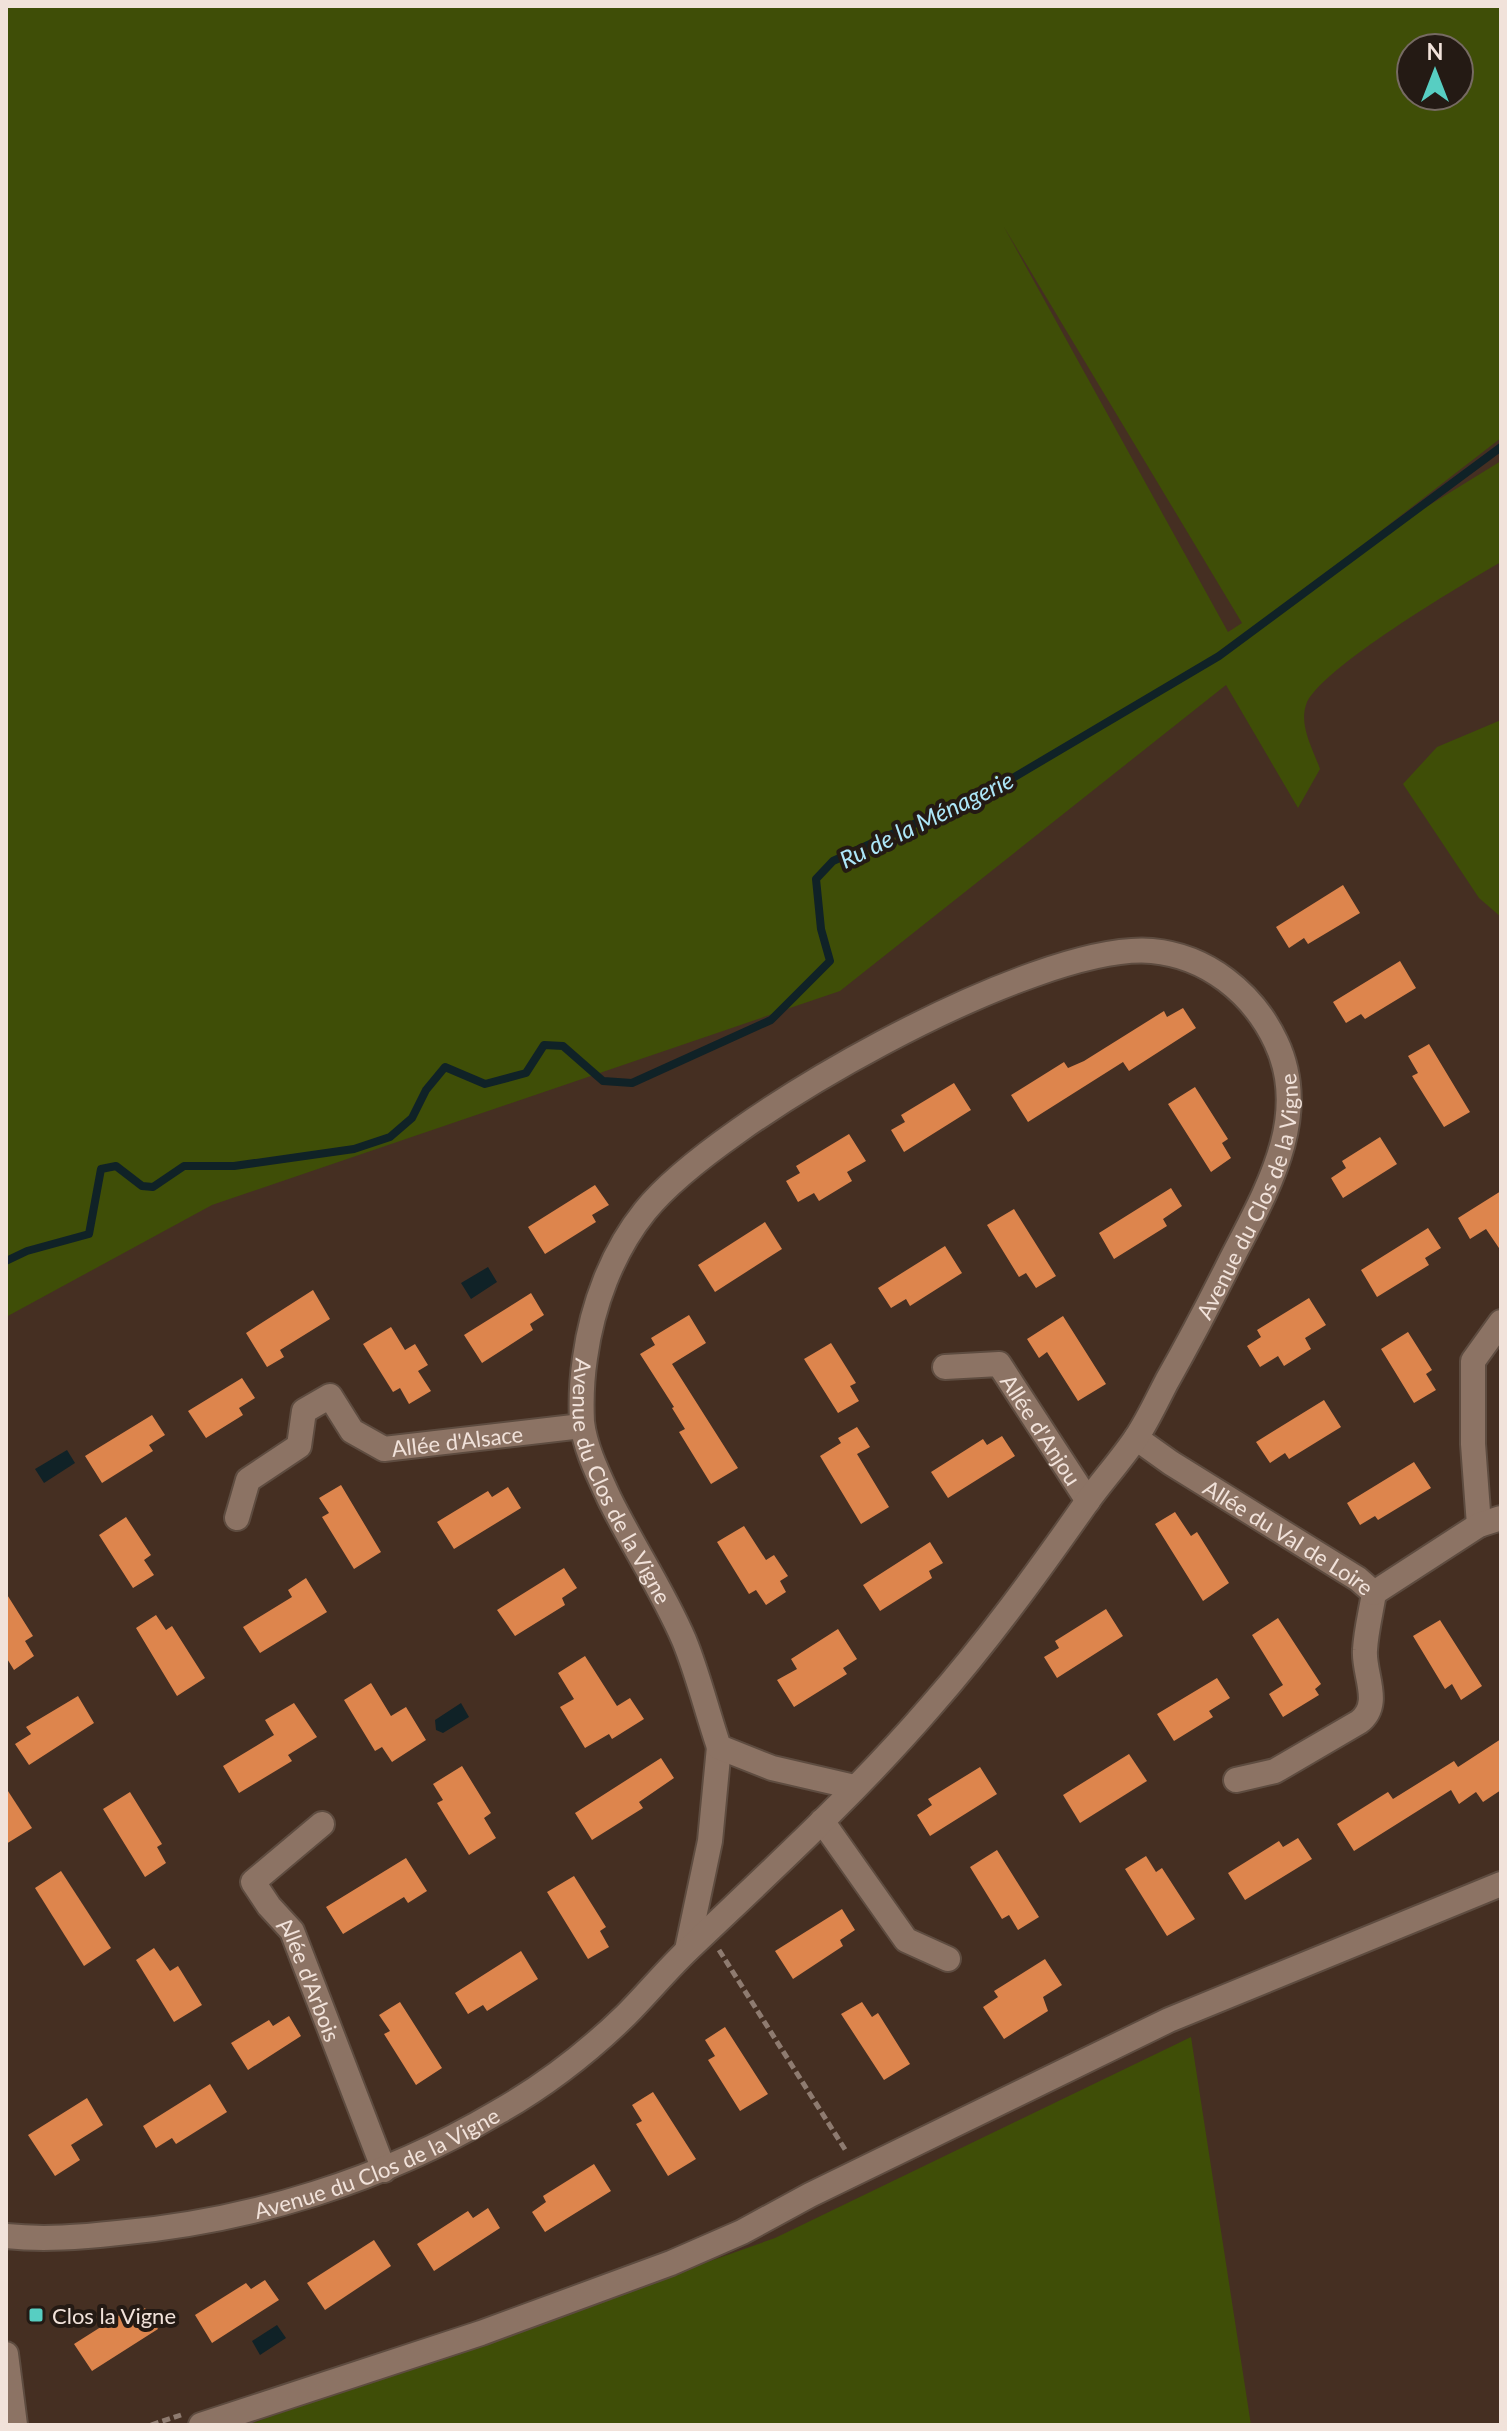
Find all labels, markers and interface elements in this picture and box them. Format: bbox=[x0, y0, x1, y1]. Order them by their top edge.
north arrow bbox=[1395, 32, 1475, 112]
text: N bbox=[1427, 38, 1443, 65]
water label: Ru de la Ménagerie bbox=[834, 764, 1018, 874]
street label: Avenue du Clos de la Vigne bbox=[1190, 1072, 1302, 1323]
street label: Avenue du Clos de la Vigne bbox=[568, 1357, 677, 1608]
street label: Allée d'Anjou bbox=[996, 1369, 1087, 1490]
street label: Allée d'Alsace bbox=[390, 1419, 524, 1462]
street label: Allée du Val de Loire bbox=[1199, 1473, 1380, 1600]
street label: Allée d'Arbois bbox=[272, 1911, 347, 2045]
street label: Avenue du Clos de la Vigne bbox=[251, 2101, 504, 2224]
place label: Clos la Vigne bbox=[52, 2302, 176, 2329]
marker: Clos la Vigne bbox=[27, 2306, 45, 2324]

